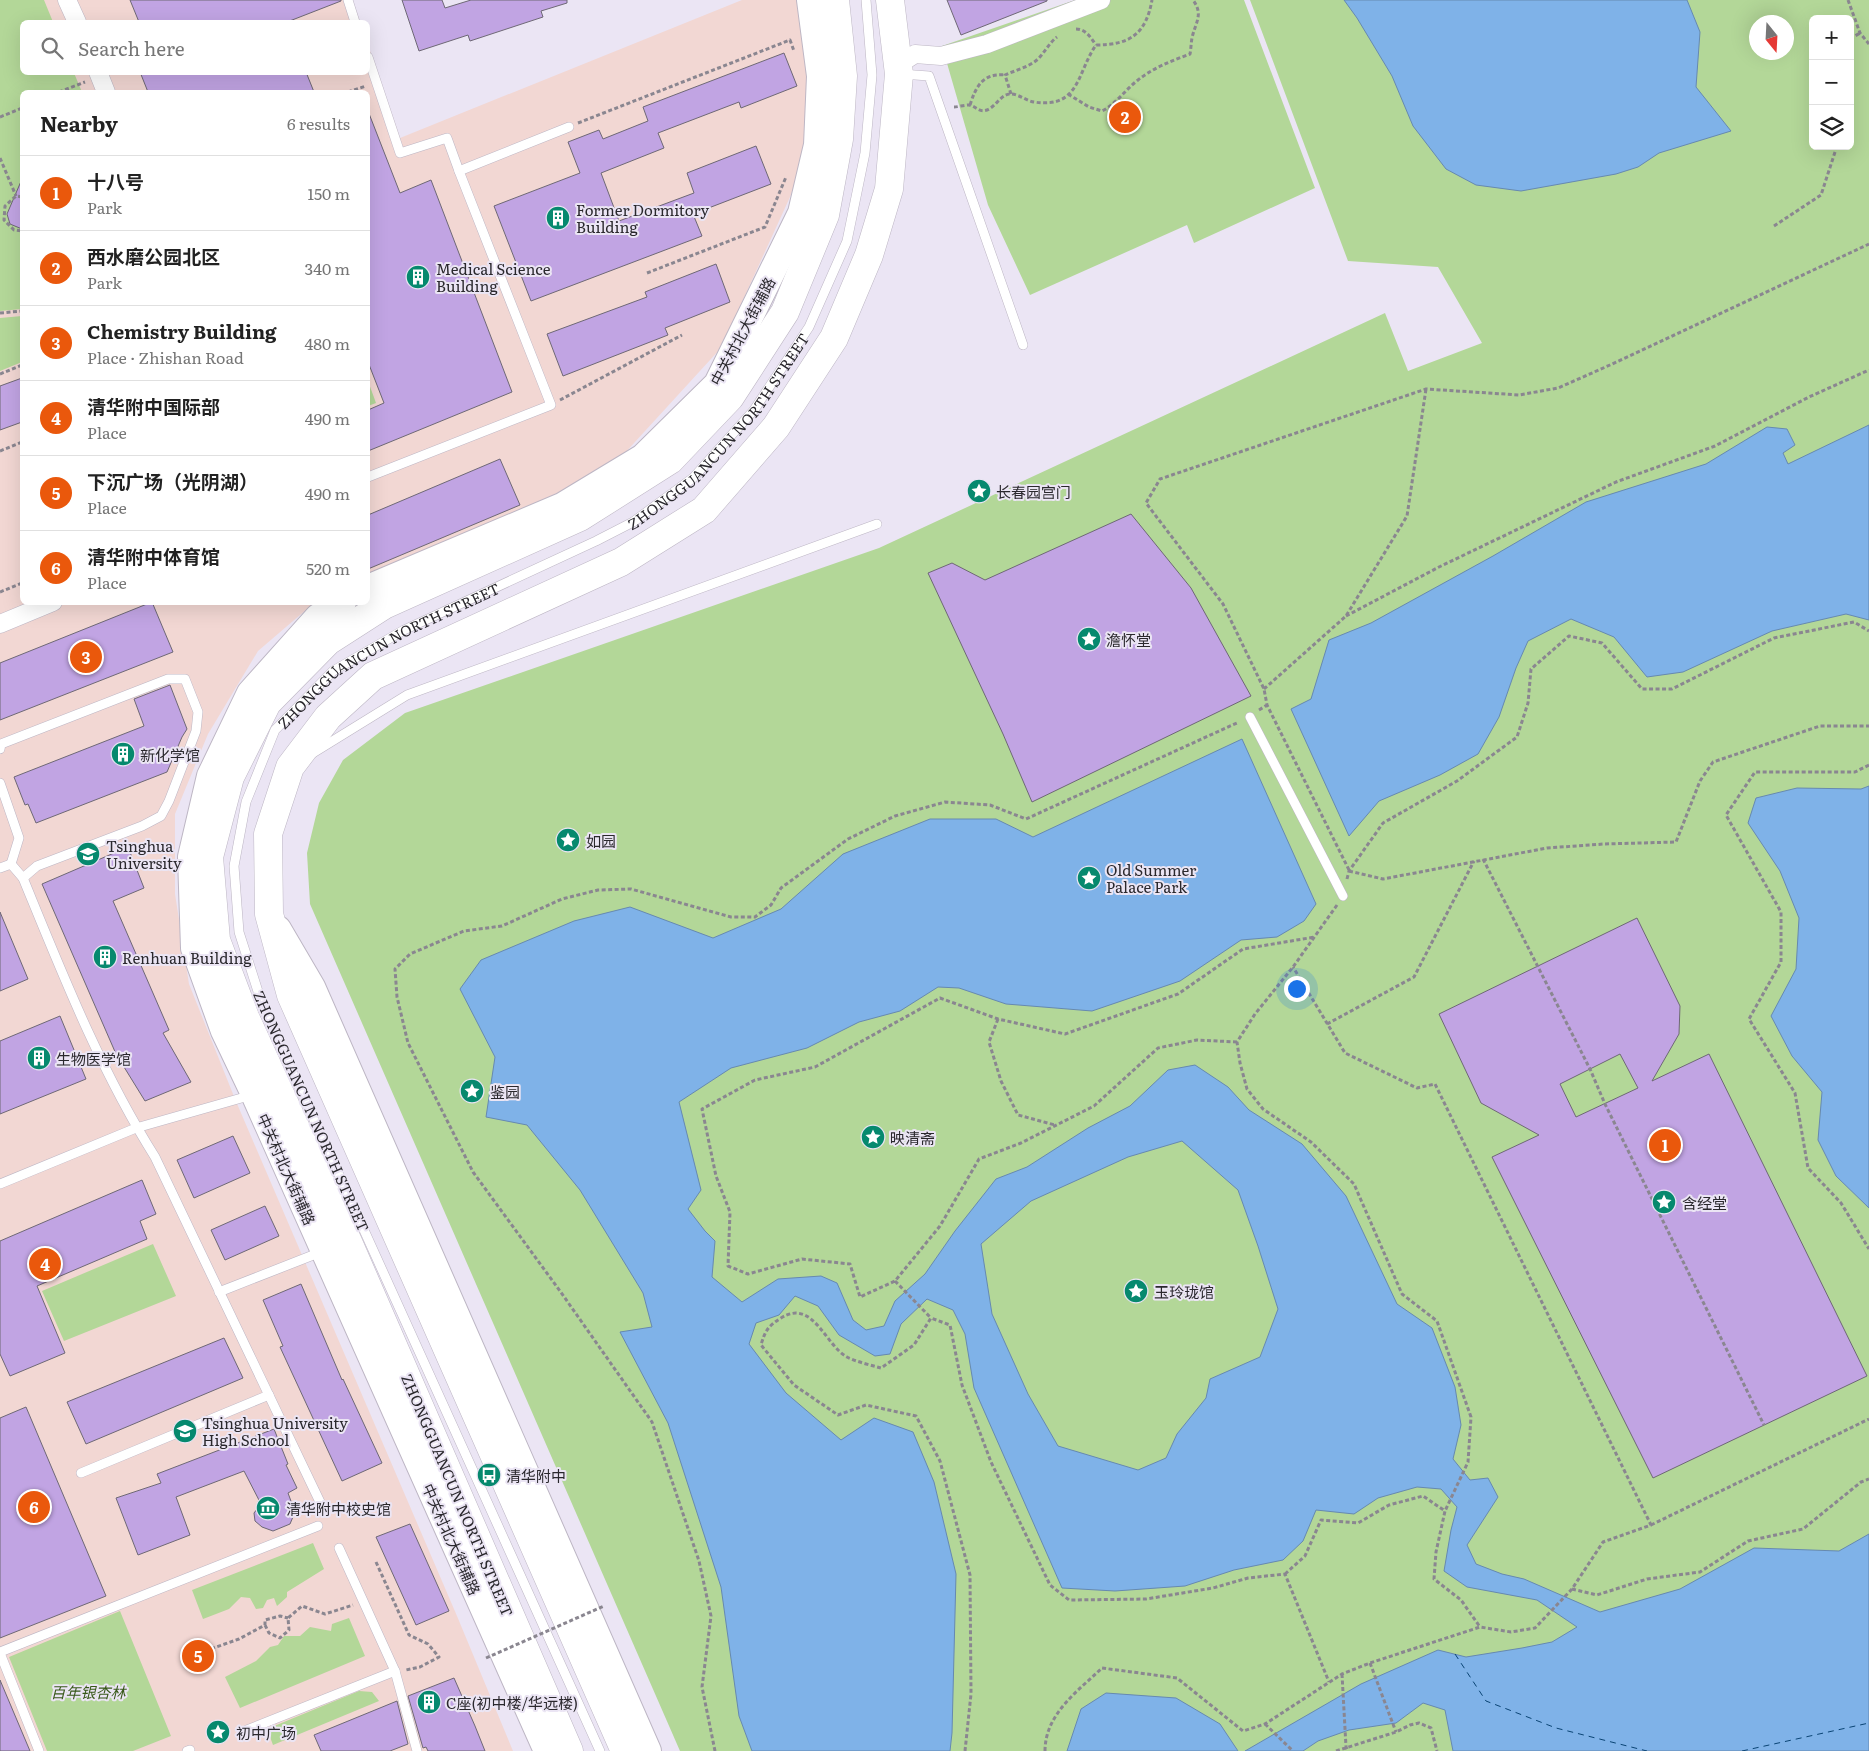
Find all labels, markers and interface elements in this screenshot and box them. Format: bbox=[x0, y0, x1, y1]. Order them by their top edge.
north arrow bbox=[1749, 15, 1794, 60]
map controls bbox=[1809, 15, 1854, 150]
button: + bbox=[1809, 15, 1854, 60]
search box bbox=[20, 20, 370, 75]
icon: search bbox=[38, 34, 66, 62]
text: Search here bbox=[78, 34, 185, 62]
button: − bbox=[1809, 60, 1854, 105]
pin: 2 bbox=[1109, 98, 1141, 136]
button: layers bbox=[1809, 105, 1854, 150]
text: Nearby bbox=[40, 107, 118, 138]
text: 6 results bbox=[287, 111, 350, 135]
text: 十八号 bbox=[87, 167, 144, 195]
text: 1 bbox=[53, 181, 59, 205]
text: 150 m bbox=[307, 181, 350, 205]
text: Park bbox=[87, 195, 122, 219]
place label: Former Dormitory Building bbox=[576, 198, 710, 238]
building icon: Former Dormitory Building bbox=[545, 205, 571, 231]
text: 西水磨公园北区 bbox=[87, 242, 220, 270]
text: 2 bbox=[52, 256, 60, 280]
text: 340 m bbox=[305, 256, 350, 280]
place label: Medical Science Building bbox=[436, 257, 551, 297]
building icon: Medical Science Building bbox=[405, 264, 431, 290]
text: Park bbox=[87, 270, 122, 294]
street label: 中关村北大街辅路 bbox=[704, 273, 780, 389]
text: Chemistry Building bbox=[87, 317, 277, 345]
street label: ZHONGGUANCUN NORTH STREET bbox=[623, 328, 814, 535]
text: 3 bbox=[52, 331, 60, 355]
text: 480 m bbox=[304, 331, 350, 355]
text: Place · Zhishan Road bbox=[87, 345, 244, 369]
text: 清华附中国际部 bbox=[87, 392, 220, 420]
text: 4 bbox=[51, 406, 61, 430]
text: 490 m bbox=[305, 406, 350, 430]
text: Place bbox=[87, 420, 127, 444]
text: 下沉广场（光阴湖） bbox=[87, 467, 258, 495]
place icon: 长春园宫门 bbox=[966, 478, 992, 504]
place label: 长春园宫门 bbox=[996, 480, 1071, 503]
text: 5 bbox=[52, 481, 60, 505]
text: 490 m bbox=[305, 481, 350, 505]
text: Place bbox=[87, 495, 127, 519]
text: 清华附中体育馆 bbox=[87, 542, 220, 570]
text: 6 bbox=[51, 556, 61, 580]
text: 520 m bbox=[306, 556, 350, 580]
text: Place bbox=[87, 570, 127, 594]
street label: ZHONGGUANCUN NORTH STREET bbox=[271, 576, 503, 733]
place icon: 澹怀堂 bbox=[1076, 626, 1102, 652]
place label: 澹怀堂 bbox=[1106, 628, 1151, 651]
pin: 3 bbox=[70, 638, 102, 676]
building icon: 新化学馆 bbox=[110, 741, 136, 767]
place label: 新化学馆 bbox=[140, 743, 200, 766]
place icon: 如园 bbox=[555, 827, 581, 853]
place label: 如园 bbox=[586, 829, 616, 852]
place label: Tsinghua University bbox=[106, 834, 182, 874]
school or university icon: Tsinghua University bbox=[75, 841, 101, 867]
place label: Old Summer Palace Park bbox=[1106, 858, 1196, 898]
place icon: Old Summer Palace Park bbox=[1076, 865, 1102, 891]
building icon: Renhuan Building bbox=[92, 944, 118, 970]
place label: Renhuan Building bbox=[122, 946, 252, 969]
your location bbox=[1284, 976, 1310, 1002]
street label: ZHONGGUANCUN NORTH STREET bbox=[248, 987, 376, 1235]
building icon: 生物医学馆 bbox=[26, 1045, 52, 1071]
place label: 生物医学馆 bbox=[56, 1047, 131, 1070]
place icon: 鉴园 bbox=[459, 1078, 485, 1104]
place label: 鉴园 bbox=[490, 1080, 520, 1103]
street label: 中关村北大街辅路 bbox=[252, 1110, 322, 1228]
place icon: 映清斋 bbox=[860, 1124, 886, 1150]
place label: 映清斋 bbox=[890, 1126, 935, 1149]
pin: 1 bbox=[1649, 1126, 1681, 1164]
place icon: 含经堂 bbox=[1651, 1189, 1677, 1215]
place label: 含经堂 bbox=[1682, 1191, 1727, 1214]
pin: 4 bbox=[29, 1245, 61, 1283]
place icon: 玉玲珑馆 bbox=[1123, 1278, 1149, 1304]
place label: 玉玲珑馆 bbox=[1154, 1280, 1214, 1303]
street label: ZHONGGUANCUN NORTH STREET bbox=[396, 1370, 520, 1620]
place label: Tsinghua University High School bbox=[202, 1411, 348, 1451]
school or university icon: Tsinghua University High School bbox=[172, 1418, 198, 1444]
bus stop icon: 清华附中 bbox=[476, 1462, 502, 1488]
place label: 清华附中 bbox=[506, 1464, 566, 1487]
street label: 中关村北大街辅路 bbox=[417, 1480, 487, 1598]
pin: 6 bbox=[18, 1488, 50, 1526]
museum icon: 清华附中校史馆 bbox=[255, 1495, 281, 1521]
place label: 清华附中校史馆 bbox=[286, 1497, 391, 1520]
pin: 5 bbox=[182, 1637, 214, 1675]
park label: 百年银杏林 bbox=[50, 1680, 127, 1703]
building icon: C座(初中楼/华远楼) bbox=[416, 1689, 442, 1715]
place label: C座(初中楼/华远楼) bbox=[446, 1691, 578, 1714]
place icon: 初中广场 bbox=[205, 1719, 231, 1745]
place label: 初中广场 bbox=[236, 1721, 296, 1744]

